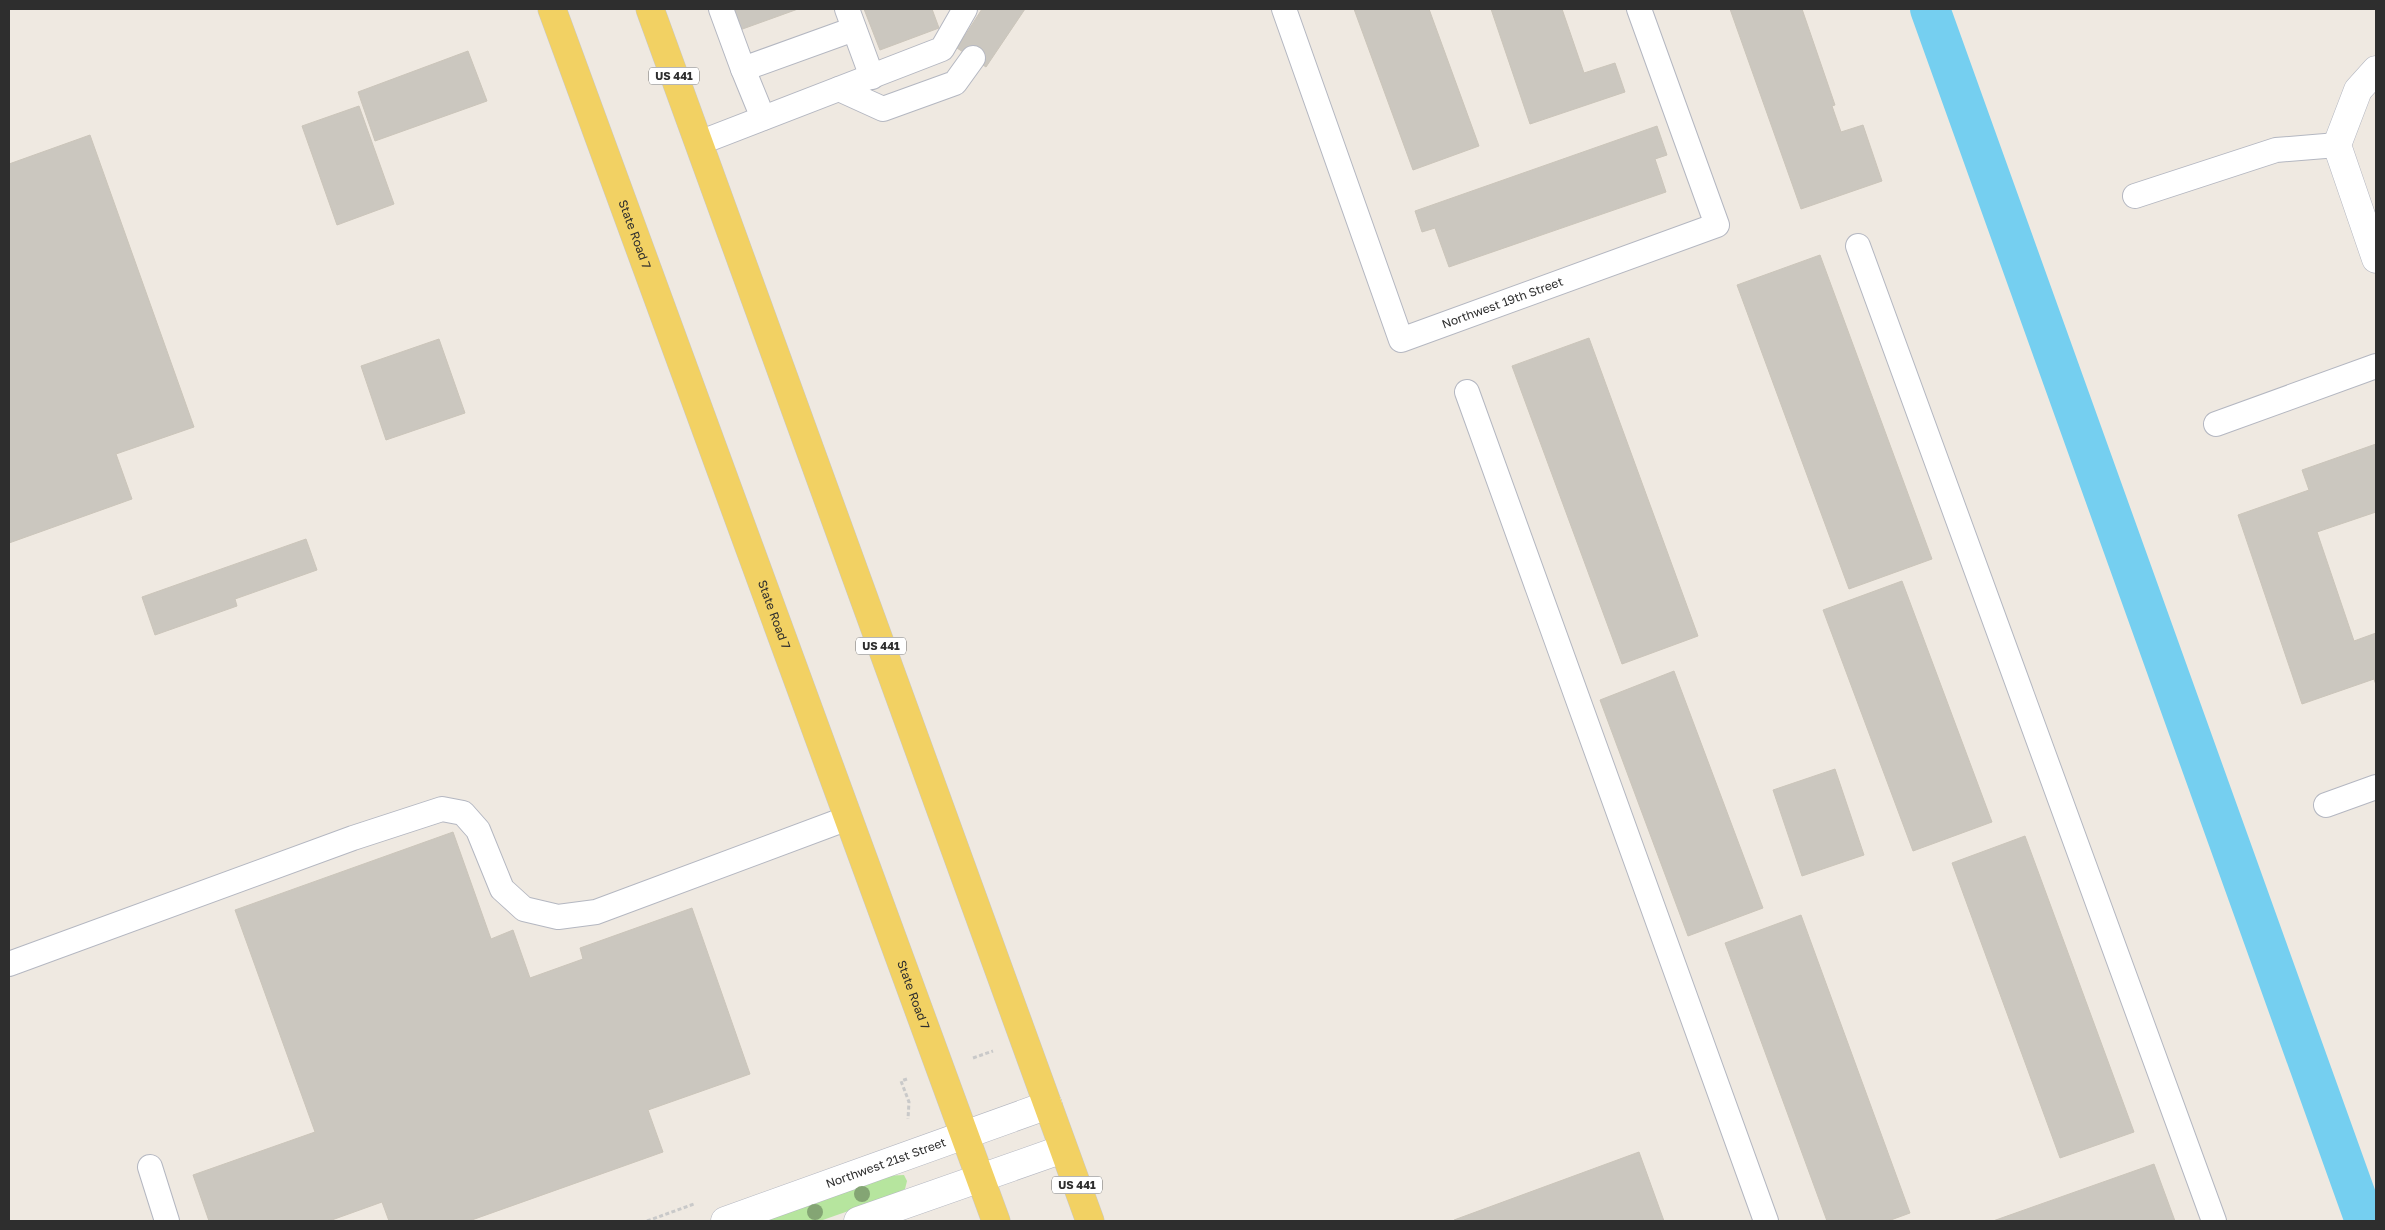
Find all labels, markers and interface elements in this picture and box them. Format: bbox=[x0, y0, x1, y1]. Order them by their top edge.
road number: US 441 bbox=[649, 68, 699, 84]
street label: State Road 7 bbox=[616, 198, 655, 271]
street label: Northwest 19th Street bbox=[1440, 274, 1565, 332]
street label: State Road 7 bbox=[755, 578, 794, 651]
road number: US 441 bbox=[856, 637, 906, 654]
street label: State Road 7 bbox=[894, 958, 933, 1031]
street label: Northwest 21st Street bbox=[824, 1134, 948, 1191]
road number: US 441 bbox=[1052, 1176, 1102, 1194]

